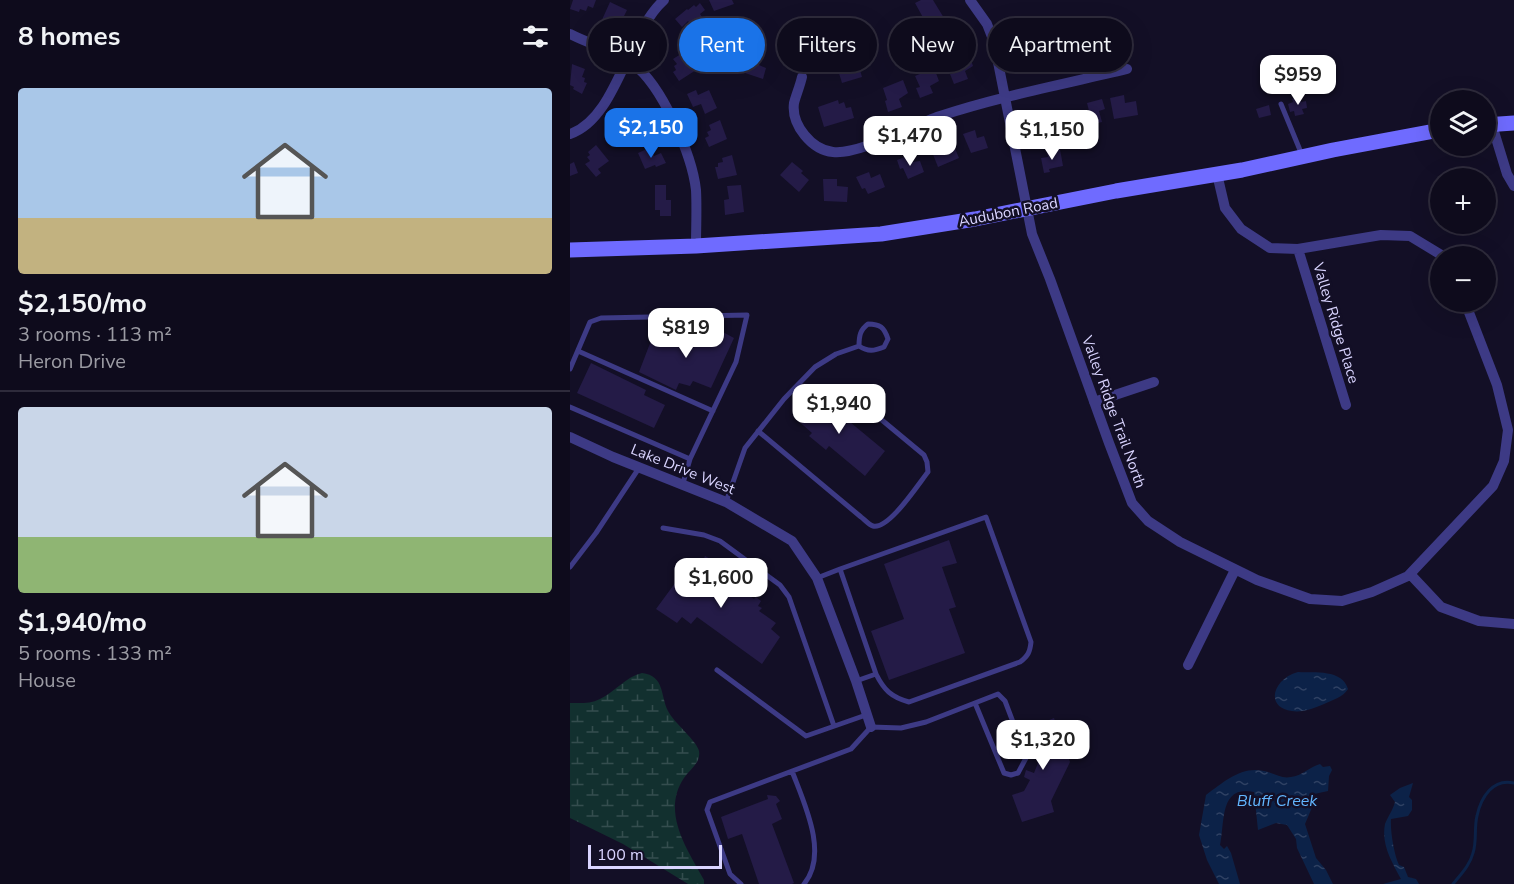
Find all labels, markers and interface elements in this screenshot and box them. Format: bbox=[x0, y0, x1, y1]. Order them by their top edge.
chip: Buy bbox=[588, 18, 667, 72]
chip: Rent bbox=[679, 18, 765, 72]
chip: Filters bbox=[777, 18, 877, 72]
chip: New bbox=[889, 18, 976, 72]
chip: Apartment bbox=[988, 18, 1132, 72]
text: 8 homes bbox=[18, 19, 120, 54]
icon: filters bbox=[519, 20, 552, 53]
pin: $959 bbox=[1262, 55, 1334, 106]
text: $959 bbox=[1274, 61, 1322, 88]
map controls bbox=[1430, 90, 1496, 312]
button: layers bbox=[1430, 90, 1496, 156]
pin: $2,150 bbox=[602, 108, 700, 159]
pin: $1,150 bbox=[1003, 110, 1101, 161]
text: $2,150 bbox=[619, 114, 683, 141]
pin: $1,470 bbox=[861, 116, 959, 167]
text: $1,150 bbox=[1020, 116, 1084, 143]
text: $1,470 bbox=[878, 122, 942, 149]
icon: home bbox=[231, 127, 339, 235]
button: + bbox=[1430, 168, 1496, 234]
street label: Audubon Road bbox=[957, 193, 1059, 231]
button: − bbox=[1430, 246, 1496, 312]
street label: Valley Ridge Place bbox=[1308, 259, 1364, 386]
text: $2,150/mo bbox=[18, 286, 147, 321]
pin: $819 bbox=[650, 308, 722, 359]
text: $819 bbox=[662, 314, 710, 341]
text: 3 rooms · 113 m² bbox=[18, 321, 172, 348]
street label: Valley Ridge Trail North bbox=[1077, 332, 1151, 491]
text: Heron Drive bbox=[18, 348, 126, 375]
pin: $1,940 bbox=[790, 384, 888, 435]
text: $1,940 bbox=[807, 390, 871, 417]
street label: Lake Drive West bbox=[628, 439, 739, 499]
icon: home bbox=[231, 446, 339, 554]
pin: $1,600 bbox=[672, 558, 770, 609]
text: $1,600 bbox=[689, 564, 753, 591]
text: $1,940/mo bbox=[18, 605, 147, 640]
text: 5 rooms · 133 m² bbox=[18, 640, 172, 667]
text: House bbox=[18, 667, 76, 694]
pin: $1,320 bbox=[994, 720, 1092, 771]
text: $1,320 bbox=[1011, 726, 1075, 753]
water label: Bluff Creek bbox=[1237, 790, 1318, 812]
scale bar bbox=[588, 842, 722, 870]
text: 100 m bbox=[597, 844, 644, 866]

